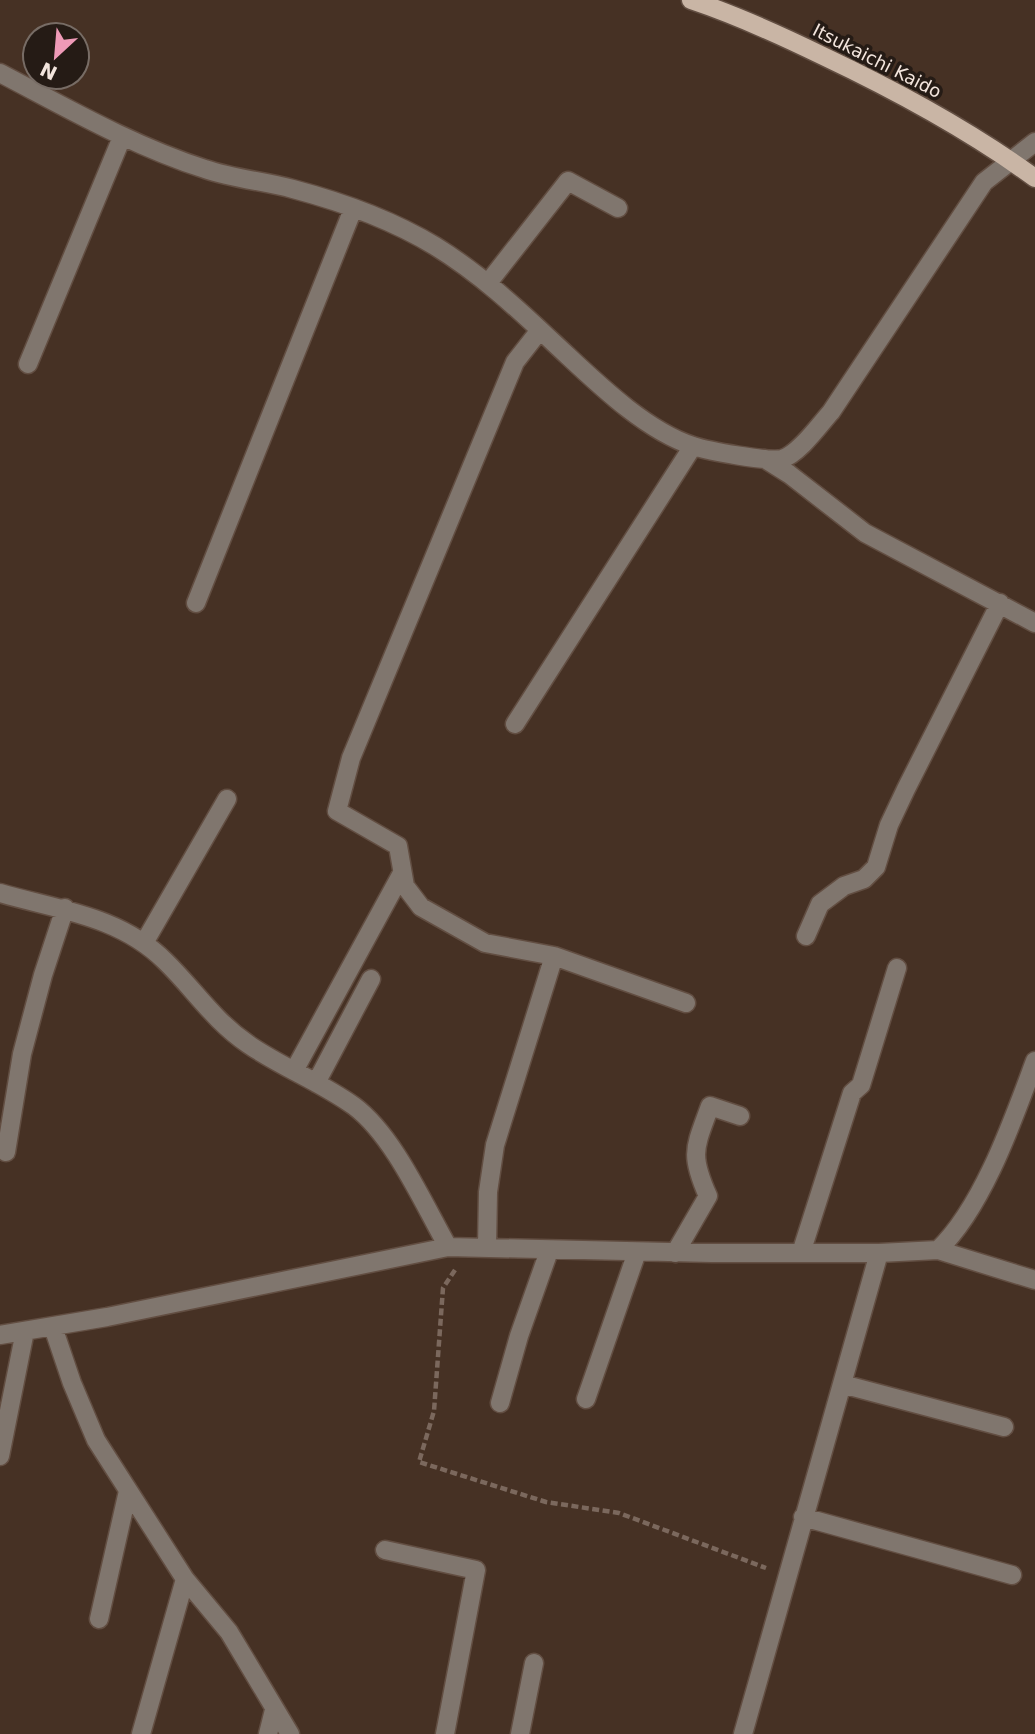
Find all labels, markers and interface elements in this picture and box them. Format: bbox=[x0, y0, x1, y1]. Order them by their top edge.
street label: Itsukaichi Kaido bbox=[810, 19, 945, 102]
north arrow bbox=[21, 21, 91, 91]
text: N bbox=[37, 58, 61, 85]

